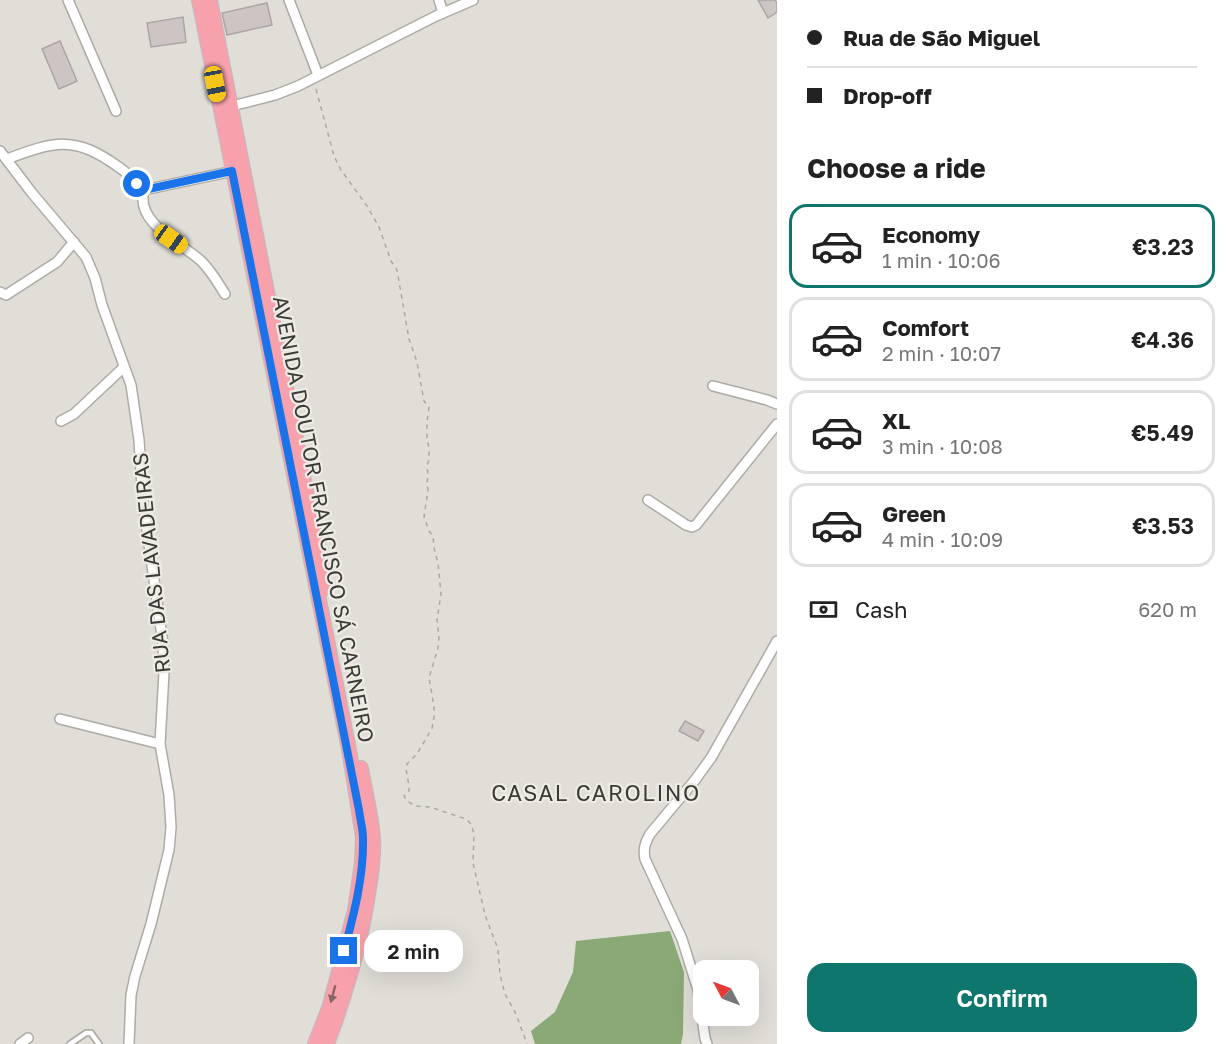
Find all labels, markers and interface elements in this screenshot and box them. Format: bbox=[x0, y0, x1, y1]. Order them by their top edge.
text: Rua de São Miguel bbox=[843, 24, 1040, 51]
car bbox=[203, 65, 227, 103]
text: Drop-off bbox=[843, 82, 932, 109]
text: Choose a ride bbox=[807, 152, 986, 184]
route start bbox=[123, 170, 150, 197]
icon: car bbox=[810, 219, 864, 273]
car bbox=[151, 221, 191, 257]
text: Economy bbox=[882, 221, 980, 248]
text: €3.23 bbox=[1132, 233, 1194, 260]
text: 1 min · 10:06 bbox=[882, 248, 1001, 272]
street label: AVENIDA DOUTOR FRANCISCO SÁ CARNEIRO bbox=[268, 293, 380, 745]
icon: car bbox=[810, 312, 864, 366]
text: Comfort bbox=[882, 314, 969, 341]
text: €4.36 bbox=[1131, 326, 1194, 353]
text: 2 min · 10:07 bbox=[882, 341, 1001, 365]
icon: car bbox=[810, 405, 864, 459]
text: XL bbox=[882, 407, 910, 434]
text: €5.49 bbox=[1131, 419, 1194, 446]
text: 3 min · 10:08 bbox=[882, 434, 1003, 458]
street label: RUA DAS LAVADEIRAS bbox=[126, 451, 176, 675]
icon: car bbox=[810, 498, 864, 552]
text: Green bbox=[882, 500, 946, 527]
text: €3.53 bbox=[1132, 512, 1194, 539]
text: 4 min · 10:09 bbox=[882, 527, 1003, 551]
icon: cash bbox=[807, 593, 840, 626]
text: Cash bbox=[855, 596, 908, 623]
text: 620 m bbox=[1138, 597, 1197, 621]
district label: CASAL CAROLINO bbox=[491, 779, 701, 806]
callout: 2 min bbox=[365, 930, 464, 972]
route end bbox=[330, 937, 357, 964]
text: 2 min bbox=[388, 939, 440, 963]
north arrow bbox=[693, 960, 759, 1026]
map controls bbox=[693, 960, 759, 1026]
button: Confirm bbox=[807, 963, 1197, 1032]
one-way arrow bbox=[327, 985, 337, 1003]

